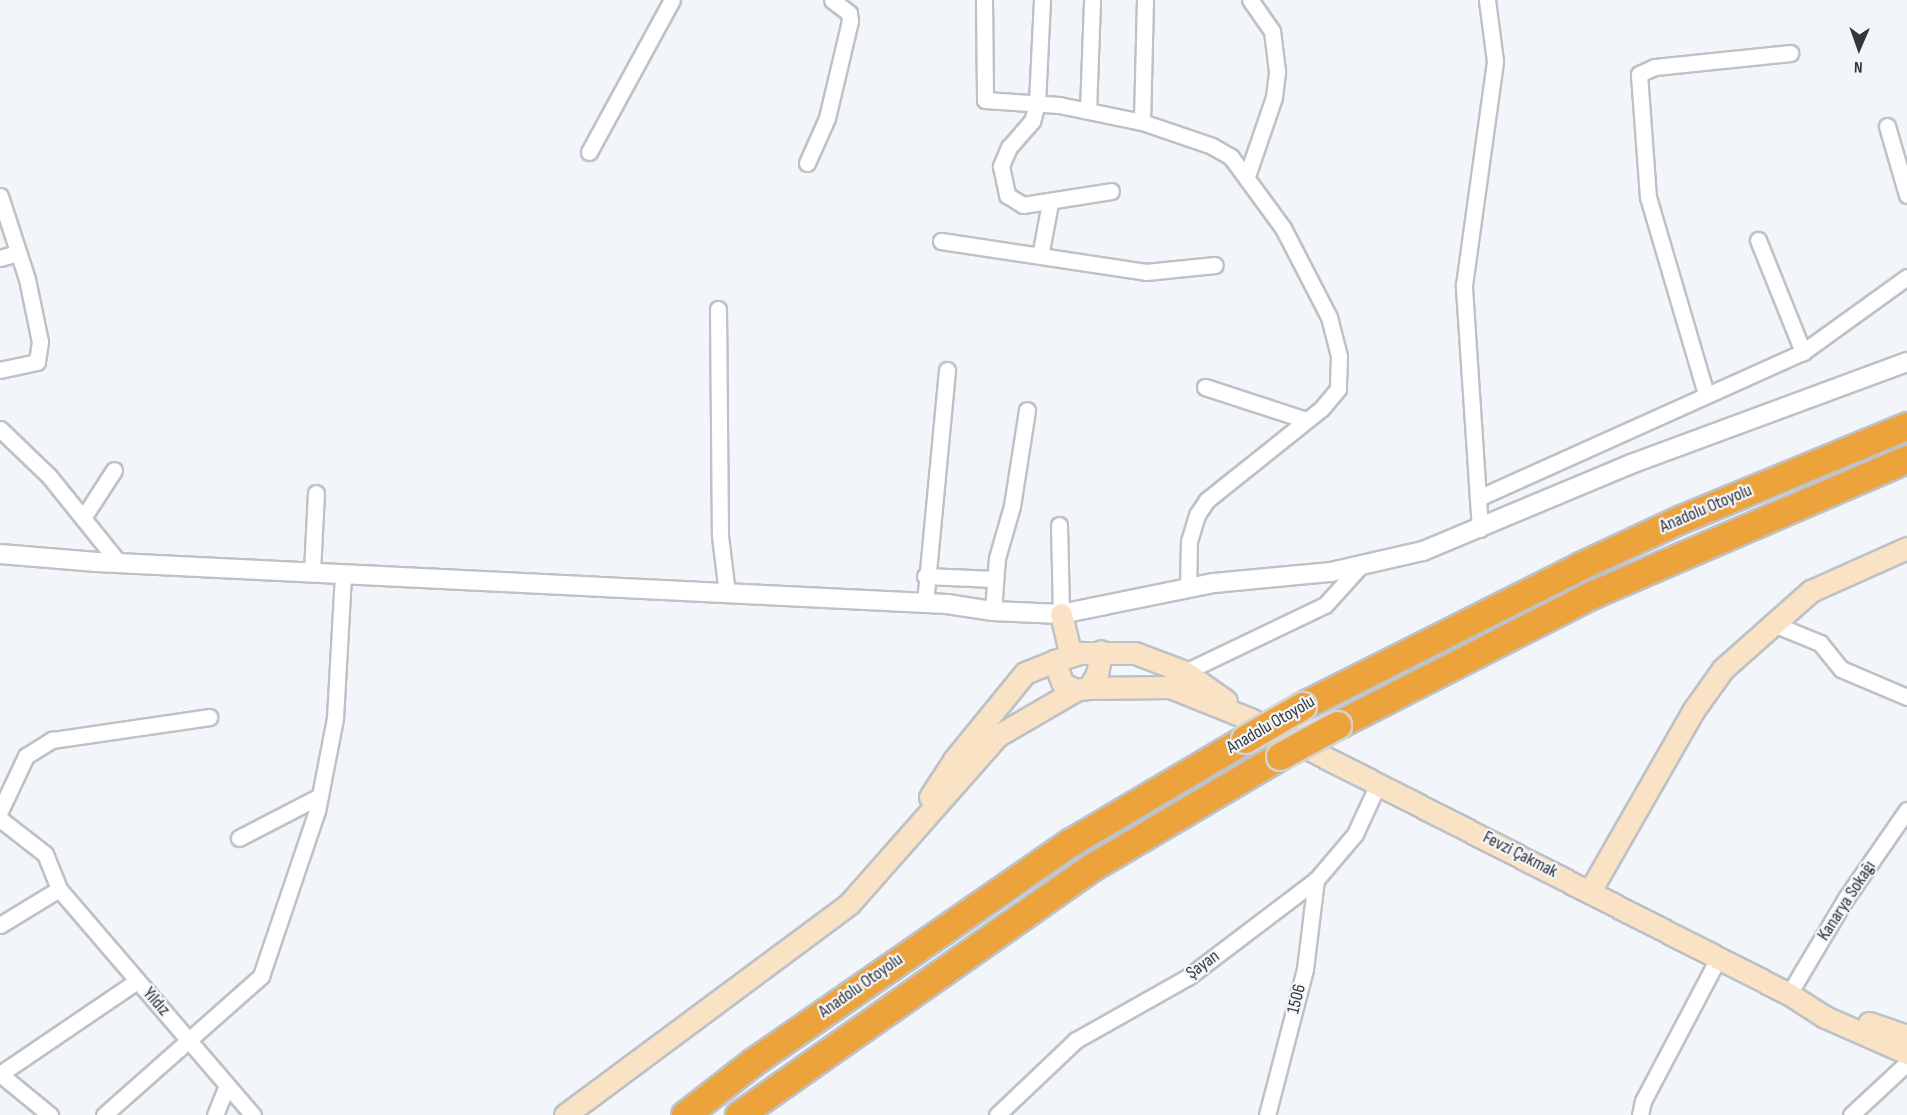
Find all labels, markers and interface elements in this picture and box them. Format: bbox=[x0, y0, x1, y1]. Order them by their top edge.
north arrow bbox=[1829, 18, 1889, 78]
text: N bbox=[1854, 57, 1863, 76]
street label: Anadolu Otoyolu bbox=[1657, 480, 1755, 538]
street label: Anadolu Otoyolu bbox=[1223, 691, 1319, 759]
street label: Fevzi Çakmak bbox=[1479, 827, 1561, 883]
street label: Kanarya Sokağı bbox=[1813, 857, 1881, 945]
street label: Şayan bbox=[1182, 946, 1224, 984]
street label: Anadolu Otoyolu bbox=[815, 949, 907, 1023]
street label: 1506 bbox=[1283, 982, 1311, 1016]
street label: Yıldız bbox=[138, 983, 174, 1021]

